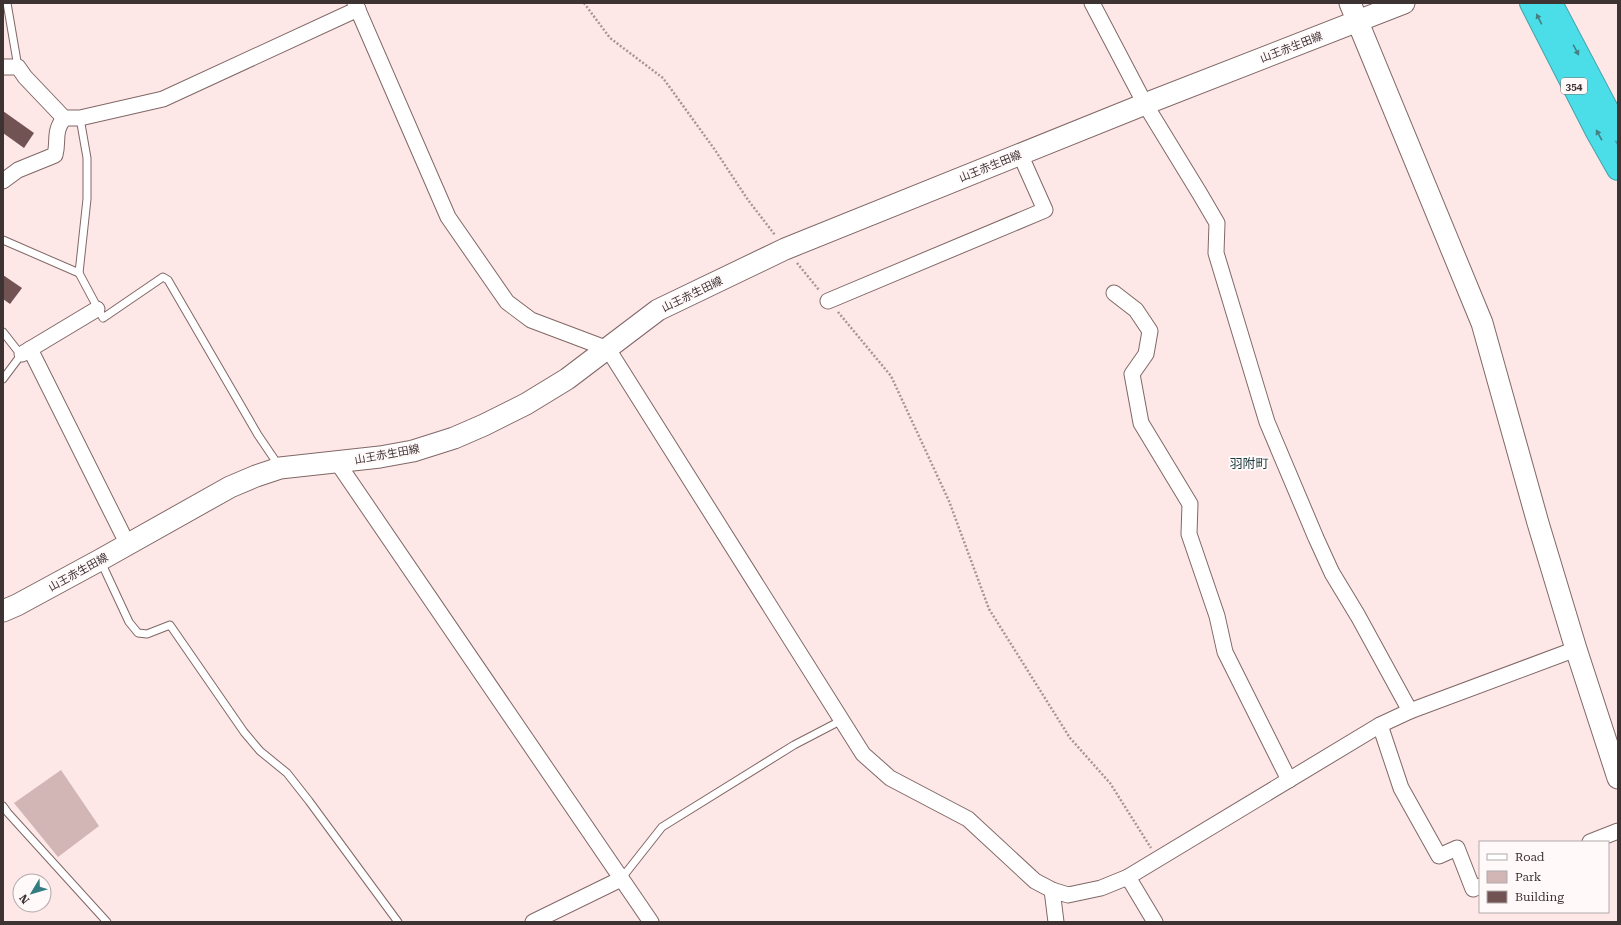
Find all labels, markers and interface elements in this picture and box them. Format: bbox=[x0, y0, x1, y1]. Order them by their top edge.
one-way arrow bbox=[1536, 13, 1543, 25]
street label: 山王赤生田線 bbox=[1258, 30, 1324, 65]
one-way arrow bbox=[1573, 44, 1579, 56]
road number: 354 bbox=[1561, 78, 1587, 94]
one-way arrow bbox=[1595, 129, 1602, 140]
street label: 山王赤生田線 bbox=[957, 148, 1023, 185]
street label: 山王赤生田線 bbox=[660, 274, 725, 315]
street label: 山王赤生田線 bbox=[353, 442, 421, 467]
district label: 羽附町 bbox=[1229, 456, 1269, 471]
street label: 山王赤生田線 bbox=[46, 551, 110, 594]
legend bbox=[1479, 841, 1609, 913]
text: Road bbox=[1515, 850, 1545, 864]
text: Park bbox=[1515, 870, 1542, 884]
north arrow bbox=[12, 873, 52, 913]
text: Building bbox=[1515, 890, 1564, 904]
text: N bbox=[16, 891, 32, 906]

